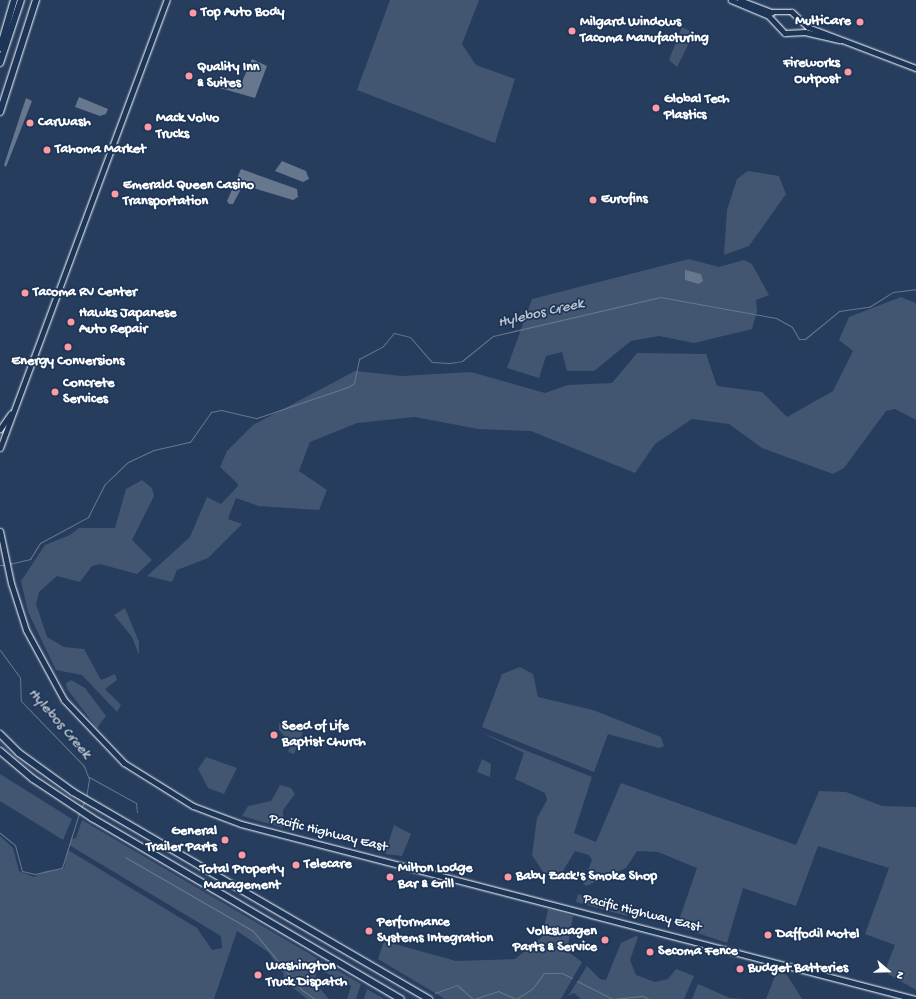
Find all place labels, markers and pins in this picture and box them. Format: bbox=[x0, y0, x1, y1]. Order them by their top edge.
place label: Top Auto Body bbox=[201, 5, 285, 21]
marker: Top Auto Body bbox=[188, 8, 198, 18]
place label: MultiCare bbox=[795, 14, 851, 30]
place label: Milgard Windows Tacoma Manufacturing bbox=[580, 15, 709, 48]
marker: MultiCare bbox=[854, 16, 866, 28]
marker: Milgard Windows Tacoma Manufacturing bbox=[567, 26, 577, 36]
place label: Fireworks Outpost bbox=[783, 56, 840, 88]
place label: Quality Inn & Suites bbox=[197, 60, 259, 92]
marker: Fireworks Outpost bbox=[843, 67, 853, 77]
marker: Quality Inn & Suites bbox=[184, 71, 194, 81]
place label: Global Tech Plastics bbox=[664, 92, 730, 124]
marker: Global Tech Plastics bbox=[651, 103, 661, 113]
place label: Mack Volvo Trucks bbox=[156, 111, 219, 144]
place label: CarWash bbox=[38, 115, 91, 131]
marker: CarWash bbox=[25, 118, 35, 128]
marker: Mack Volvo Trucks bbox=[143, 122, 153, 132]
place label: Tahoma Market bbox=[55, 142, 146, 158]
marker: Tahoma Market bbox=[42, 145, 52, 155]
place label: Emerald Queen Casino Transportation bbox=[123, 178, 254, 210]
marker: Emerald Queen Casino Transportation bbox=[110, 189, 120, 199]
place label: Eurofins bbox=[601, 192, 648, 208]
marker: Eurofins bbox=[588, 195, 598, 205]
place label: Tacoma RV Center bbox=[33, 285, 137, 301]
marker: Tacoma RV Center bbox=[20, 288, 30, 298]
place label: Hawks Japanese Auto Repair bbox=[79, 306, 176, 338]
marker: Hawks Japanese Auto Repair bbox=[66, 317, 76, 327]
marker: Energy Conversions bbox=[63, 342, 73, 352]
place label: Energy Conversions bbox=[12, 354, 124, 370]
place label: Concrete Services bbox=[63, 376, 114, 408]
marker: Concrete Services bbox=[50, 387, 60, 397]
place label: Seed of Life Baptist Church bbox=[282, 719, 366, 752]
marker: Seed of Life Baptist Church bbox=[269, 730, 279, 740]
place label: General Trailer Parts bbox=[146, 824, 217, 856]
marker: General Trailer Parts bbox=[220, 835, 230, 845]
marker: Total Property Management bbox=[237, 850, 247, 860]
place label: Telecare bbox=[304, 857, 352, 873]
marker: Telecare bbox=[291, 860, 301, 870]
place label: Milton Lodge Bar & Grill bbox=[398, 861, 473, 894]
place label: Total Property Management bbox=[200, 862, 284, 894]
place label: Baby Zack's Smoke Shop bbox=[516, 869, 657, 885]
marker: Milton Lodge Bar & Grill bbox=[385, 872, 395, 882]
marker: Baby Zack's Smoke Shop bbox=[503, 872, 513, 882]
place label: Performance Systems Integration bbox=[377, 915, 493, 948]
place label: Volkswagen Parts & Service bbox=[513, 924, 597, 956]
marker: Performance Systems Integration bbox=[364, 926, 374, 936]
place label: Daffodil Motel bbox=[776, 927, 859, 943]
marker: Daffodil Motel bbox=[763, 930, 773, 940]
marker: Volkswagen Parts & Service bbox=[600, 935, 610, 945]
place label: Secoma Fence bbox=[658, 944, 738, 960]
marker: Secoma Fence bbox=[645, 947, 655, 957]
place label: Washington Truck Dispatch bbox=[266, 959, 347, 992]
place label: Budget Batteries bbox=[748, 961, 848, 977]
marker: Budget Batteries bbox=[735, 964, 745, 974]
marker: Washington Truck Dispatch bbox=[253, 970, 263, 980]

